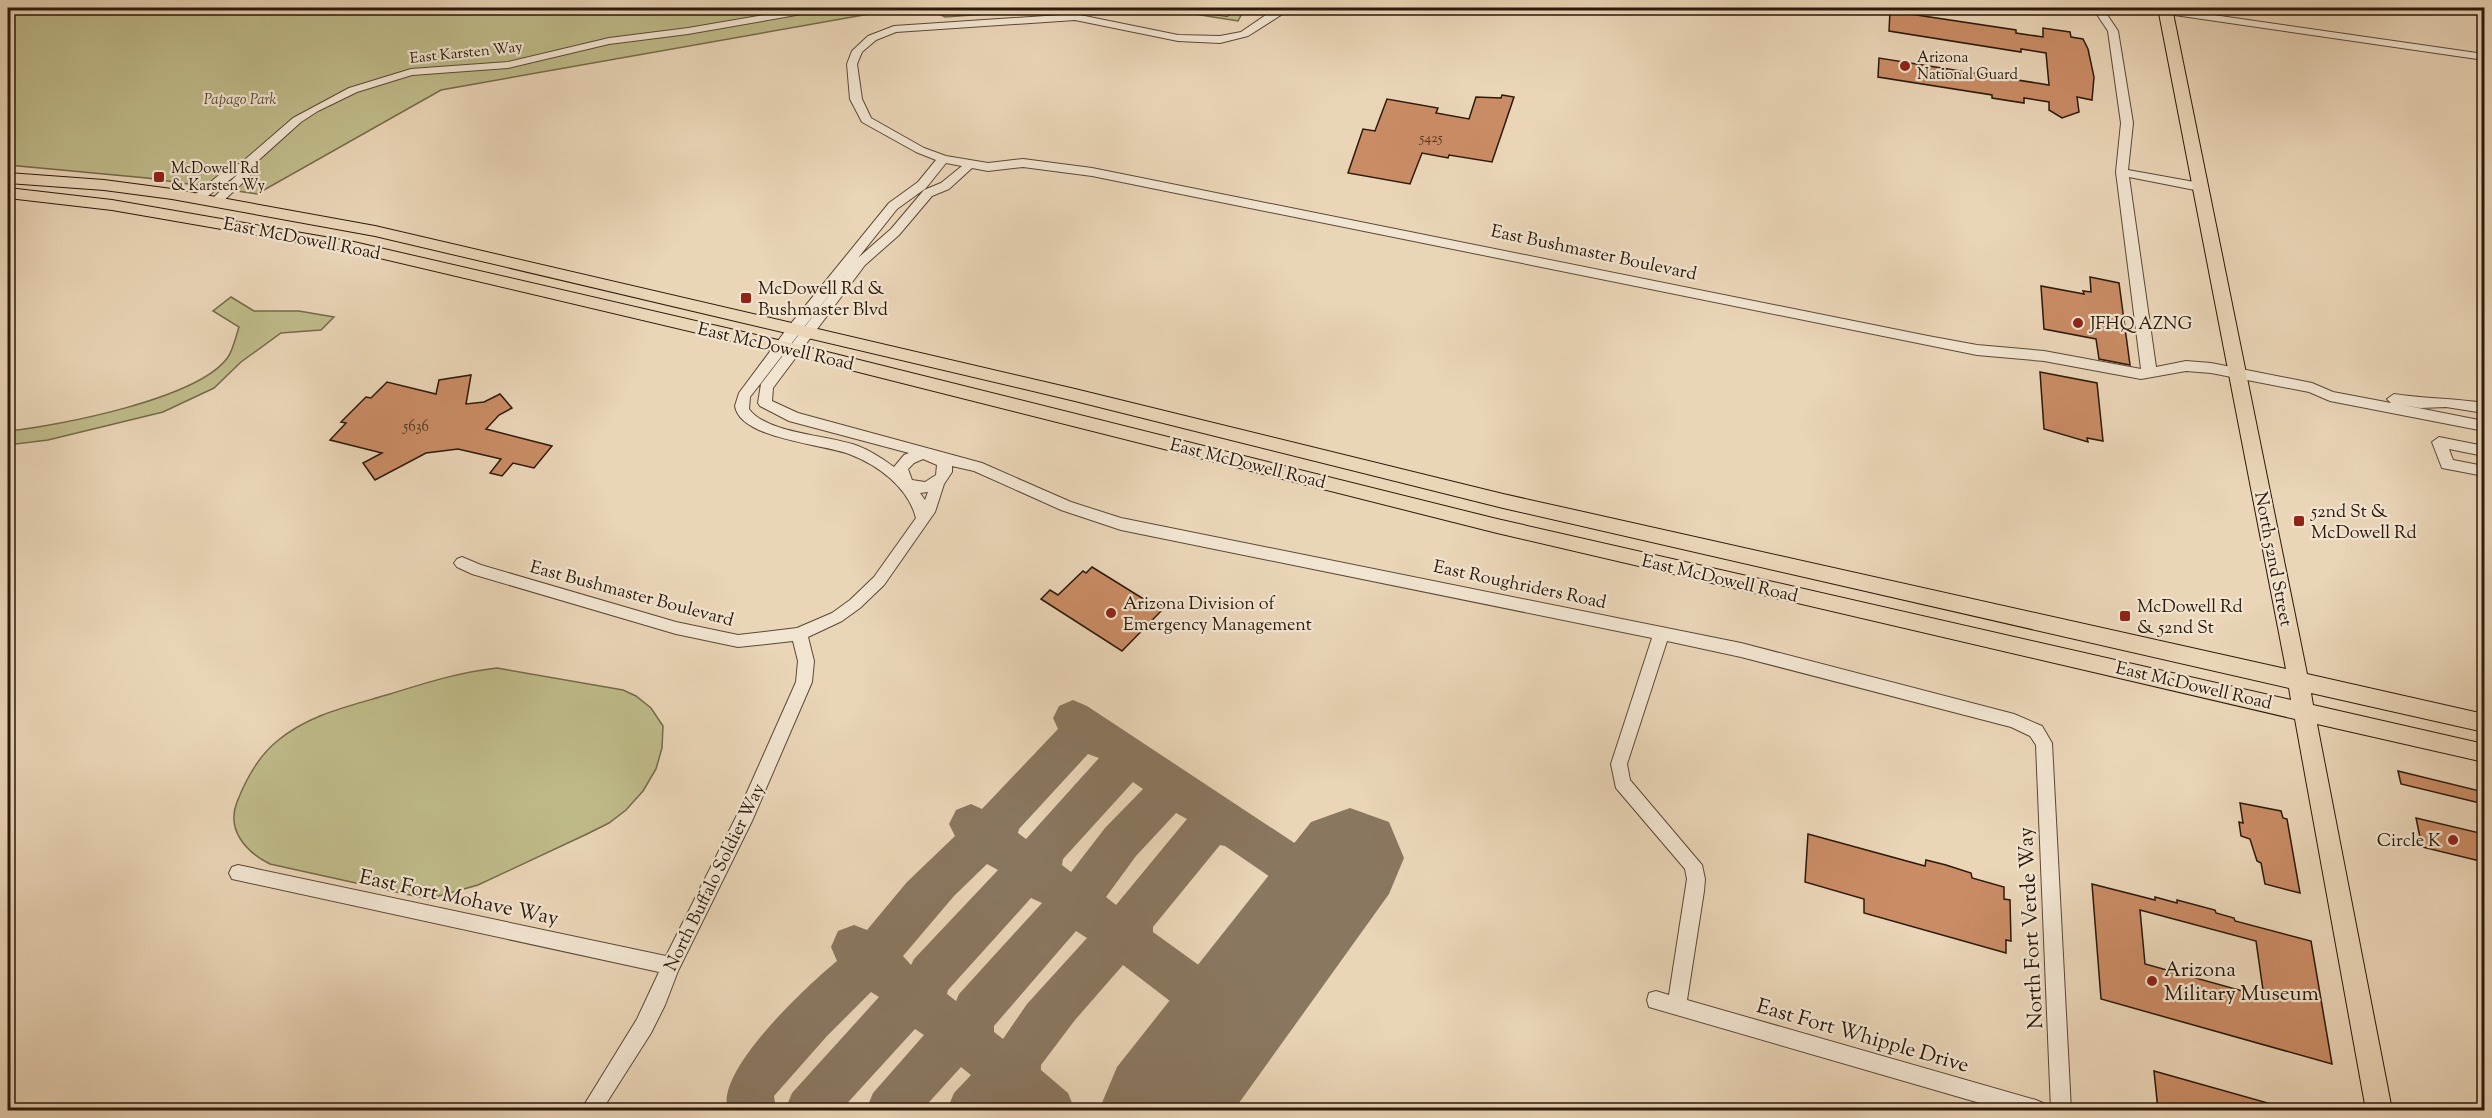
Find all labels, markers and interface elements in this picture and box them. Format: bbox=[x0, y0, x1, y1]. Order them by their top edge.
street label: East Karsten Way bbox=[409, 37, 524, 70]
place label: Arizona National Guard bbox=[1917, 48, 2019, 86]
marker: Arizona National Guard bbox=[1898, 59, 1912, 73]
park label: Papago Park bbox=[204, 90, 277, 111]
house number: 5425 bbox=[1418, 129, 1443, 149]
place label: McDowell Rd & Karsten Wy bbox=[171, 159, 265, 197]
marker: McDowell Rd & Karsten Wy bbox=[152, 170, 166, 184]
street label: East McDowell Road bbox=[221, 212, 383, 268]
street label: East Bushmaster Boulevard bbox=[1488, 219, 1699, 288]
place label: McDowell Rd & Bushmaster Blvd bbox=[758, 277, 888, 324]
marker: McDowell Rd & Bushmaster Blvd bbox=[739, 291, 753, 305]
place label: JFHQ AZNG bbox=[2089, 312, 2192, 338]
marker: JFHQ AZNG bbox=[2071, 316, 2085, 330]
street label: East McDowell Road bbox=[695, 317, 856, 379]
house number: 5636 bbox=[402, 417, 429, 438]
street label: East McDowell Road bbox=[1167, 433, 1328, 497]
street label: North 52nd Street bbox=[2246, 490, 2298, 629]
place label: 52nd St & McDowell Rd bbox=[2310, 500, 2417, 547]
marker: 52nd St & McDowell Rd bbox=[2292, 514, 2306, 528]
street label: East McDowell Road bbox=[1639, 549, 1800, 611]
street label: East Bushmaster Boulevard bbox=[527, 555, 736, 635]
street label: East Roughriders Road bbox=[1431, 555, 1609, 617]
place label: Arizona Division of Emergency Management bbox=[1123, 592, 1312, 639]
place label: McDowell Rd & 52nd St bbox=[2137, 595, 2243, 642]
marker: Arizona Division of Emergency Management bbox=[1104, 606, 1118, 620]
marker: McDowell Rd & 52nd St bbox=[2118, 609, 2132, 623]
street label: East McDowell Road bbox=[2113, 656, 2274, 718]
street label: North Buffalo Soldier Way bbox=[659, 780, 773, 976]
street label: North Fort Verde Way bbox=[2012, 825, 2052, 1030]
place label: Circle K bbox=[2377, 829, 2441, 855]
marker: Circle K bbox=[2446, 833, 2460, 847]
street label: East Fort Mohave Way bbox=[356, 863, 562, 935]
place label: Arizona Military Museum bbox=[2164, 956, 2319, 1010]
marker: Arizona Military Museum bbox=[2145, 974, 2159, 988]
street label: East Fort Whipple Drive bbox=[1753, 992, 1972, 1082]

